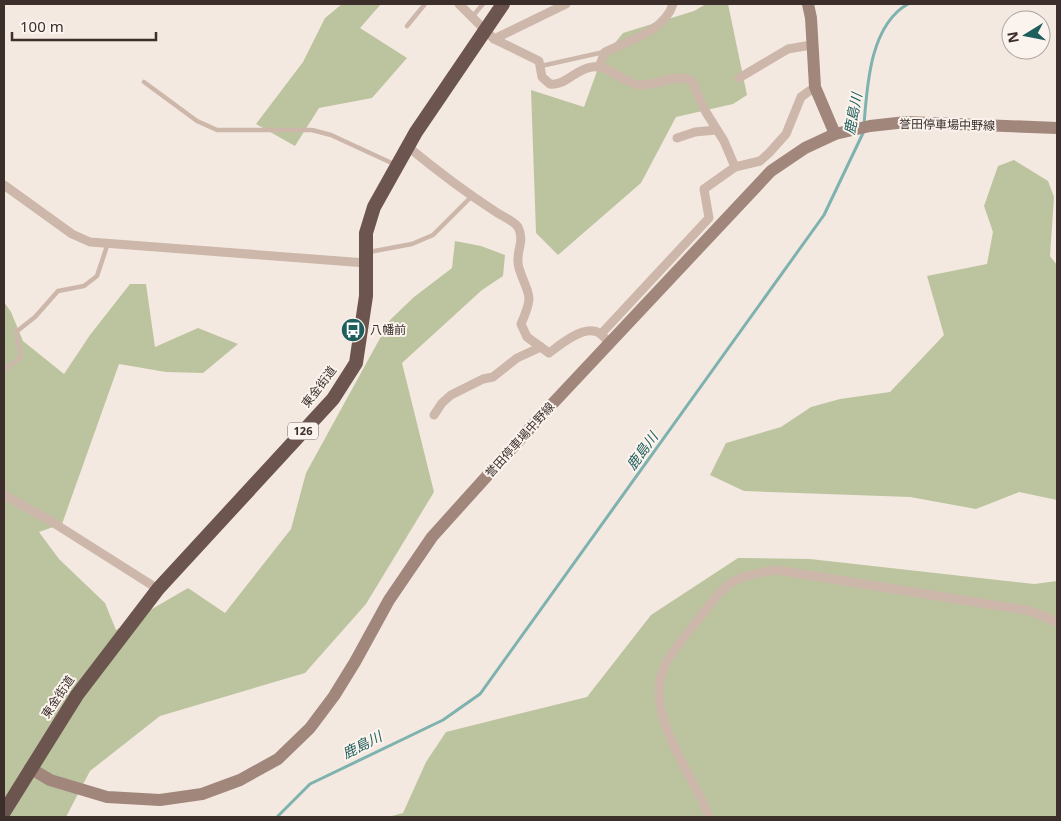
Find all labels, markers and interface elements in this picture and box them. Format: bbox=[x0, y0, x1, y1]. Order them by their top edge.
scale bar bbox=[12, 10, 156, 42]
north arrow bbox=[1001, 10, 1051, 60]
text: 100 m bbox=[20, 16, 64, 36]
text: N bbox=[1002, 30, 1023, 45]
water label: 鹿島川 bbox=[839, 90, 866, 136]
street label: 誉田停車場中野線 bbox=[899, 115, 995, 134]
bus stop icon: 八幡前 bbox=[340, 317, 366, 343]
place label: 八幡前 bbox=[370, 321, 406, 338]
street label: 東金街道 bbox=[297, 362, 340, 411]
street label: 誉田停車場中野線 bbox=[481, 398, 558, 481]
road number: 126 bbox=[288, 422, 318, 440]
water label: 鹿島川 bbox=[622, 427, 663, 473]
street label: 東金街道 bbox=[37, 672, 78, 721]
water label: 鹿島川 bbox=[339, 726, 387, 763]

